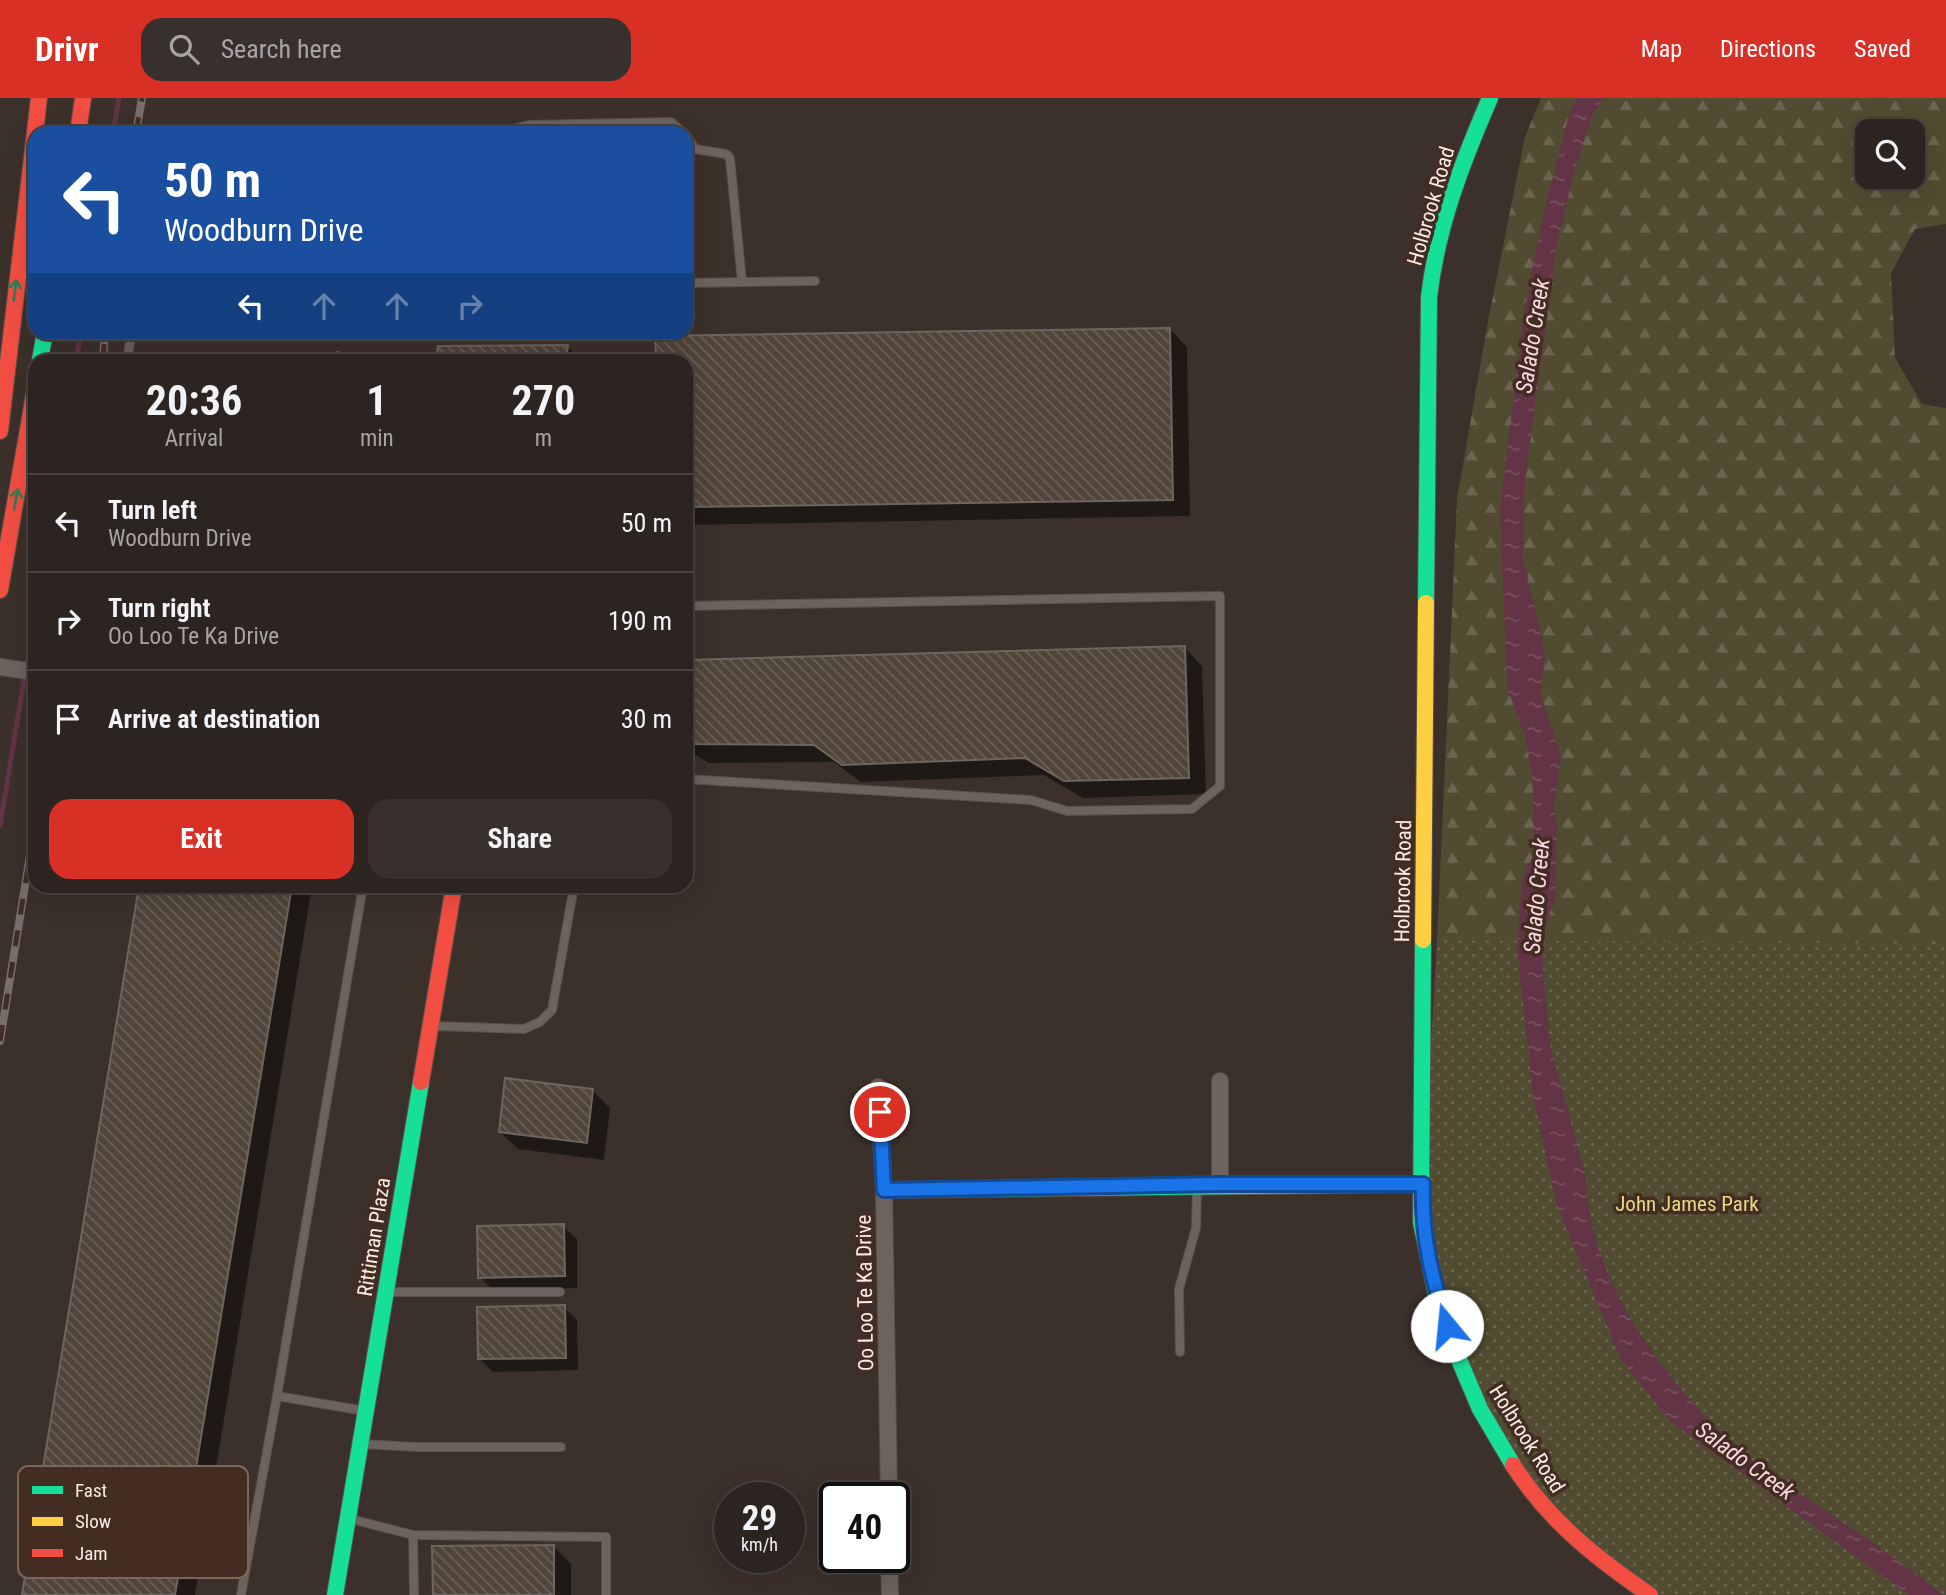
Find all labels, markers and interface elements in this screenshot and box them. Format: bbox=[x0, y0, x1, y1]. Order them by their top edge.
search box bbox=[141, 18, 631, 81]
text: Drivr bbox=[35, 30, 99, 69]
icon: search bbox=[165, 30, 203, 68]
text: Search here bbox=[221, 34, 342, 64]
text: Map bbox=[1641, 35, 1682, 63]
text: Directions bbox=[1720, 35, 1816, 63]
text: Saved bbox=[1854, 35, 1911, 63]
map controls bbox=[1855, 119, 1925, 189]
button: search bbox=[1855, 119, 1925, 189]
street label: Holbrook Road bbox=[1403, 144, 1459, 268]
text: 50 m bbox=[164, 152, 261, 209]
icon: left bbox=[49, 154, 140, 245]
text: Woodburn Drive bbox=[164, 211, 364, 249]
water label: Salado Creek bbox=[1511, 276, 1556, 395]
one-way arrow bbox=[9, 279, 22, 302]
icon: left bbox=[232, 287, 270, 325]
icon: ahead bbox=[305, 287, 343, 325]
icon: ahead bbox=[378, 287, 416, 325]
icon: right bbox=[451, 287, 489, 325]
text: 20:36 bbox=[146, 376, 242, 425]
text: 1 bbox=[366, 376, 387, 425]
text: 270 bbox=[511, 376, 575, 425]
text: Arrival bbox=[165, 425, 223, 452]
text: min bbox=[360, 425, 394, 452]
text: m bbox=[535, 425, 552, 452]
one-way arrow bbox=[10, 488, 23, 511]
text: Turn left bbox=[108, 495, 197, 525]
icon: left bbox=[49, 504, 87, 542]
text: 50 m bbox=[621, 508, 672, 538]
text: Woodburn Drive bbox=[108, 525, 251, 552]
text: Turn right bbox=[108, 593, 210, 623]
icon: right bbox=[49, 602, 87, 640]
text: 190 m bbox=[608, 606, 672, 636]
text: Oo Loo Te Ka Drive bbox=[108, 623, 279, 650]
icon: arrive bbox=[49, 700, 87, 738]
text: Arrive at destination bbox=[108, 704, 320, 734]
text: 30 m bbox=[621, 704, 672, 734]
button: Exit bbox=[49, 799, 354, 879]
button: Share bbox=[368, 799, 672, 879]
street label: Holbrook Road bbox=[1390, 820, 1416, 942]
water label: Salado Creek bbox=[1519, 836, 1556, 955]
pin bbox=[850, 1082, 910, 1142]
icon: arrive bbox=[861, 1093, 899, 1131]
street label: Rittiman Plaza bbox=[353, 1176, 395, 1298]
park label: John James Park bbox=[1615, 1192, 1759, 1216]
street label: Oo Loo Te Ka Drive bbox=[852, 1215, 878, 1371]
position arrow bbox=[1410, 1289, 1484, 1363]
street label: Holbrook Road bbox=[1484, 1381, 1570, 1497]
water label: Salado Creek bbox=[1690, 1416, 1801, 1507]
legend bbox=[18, 1466, 248, 1578]
text: Fast bbox=[75, 1479, 107, 1502]
speed limit sign: 40 bbox=[819, 1482, 910, 1573]
text: 29 bbox=[742, 1498, 777, 1539]
text: Slow bbox=[75, 1510, 111, 1533]
text: km/h bbox=[741, 1534, 778, 1555]
text: Jam bbox=[75, 1542, 108, 1565]

